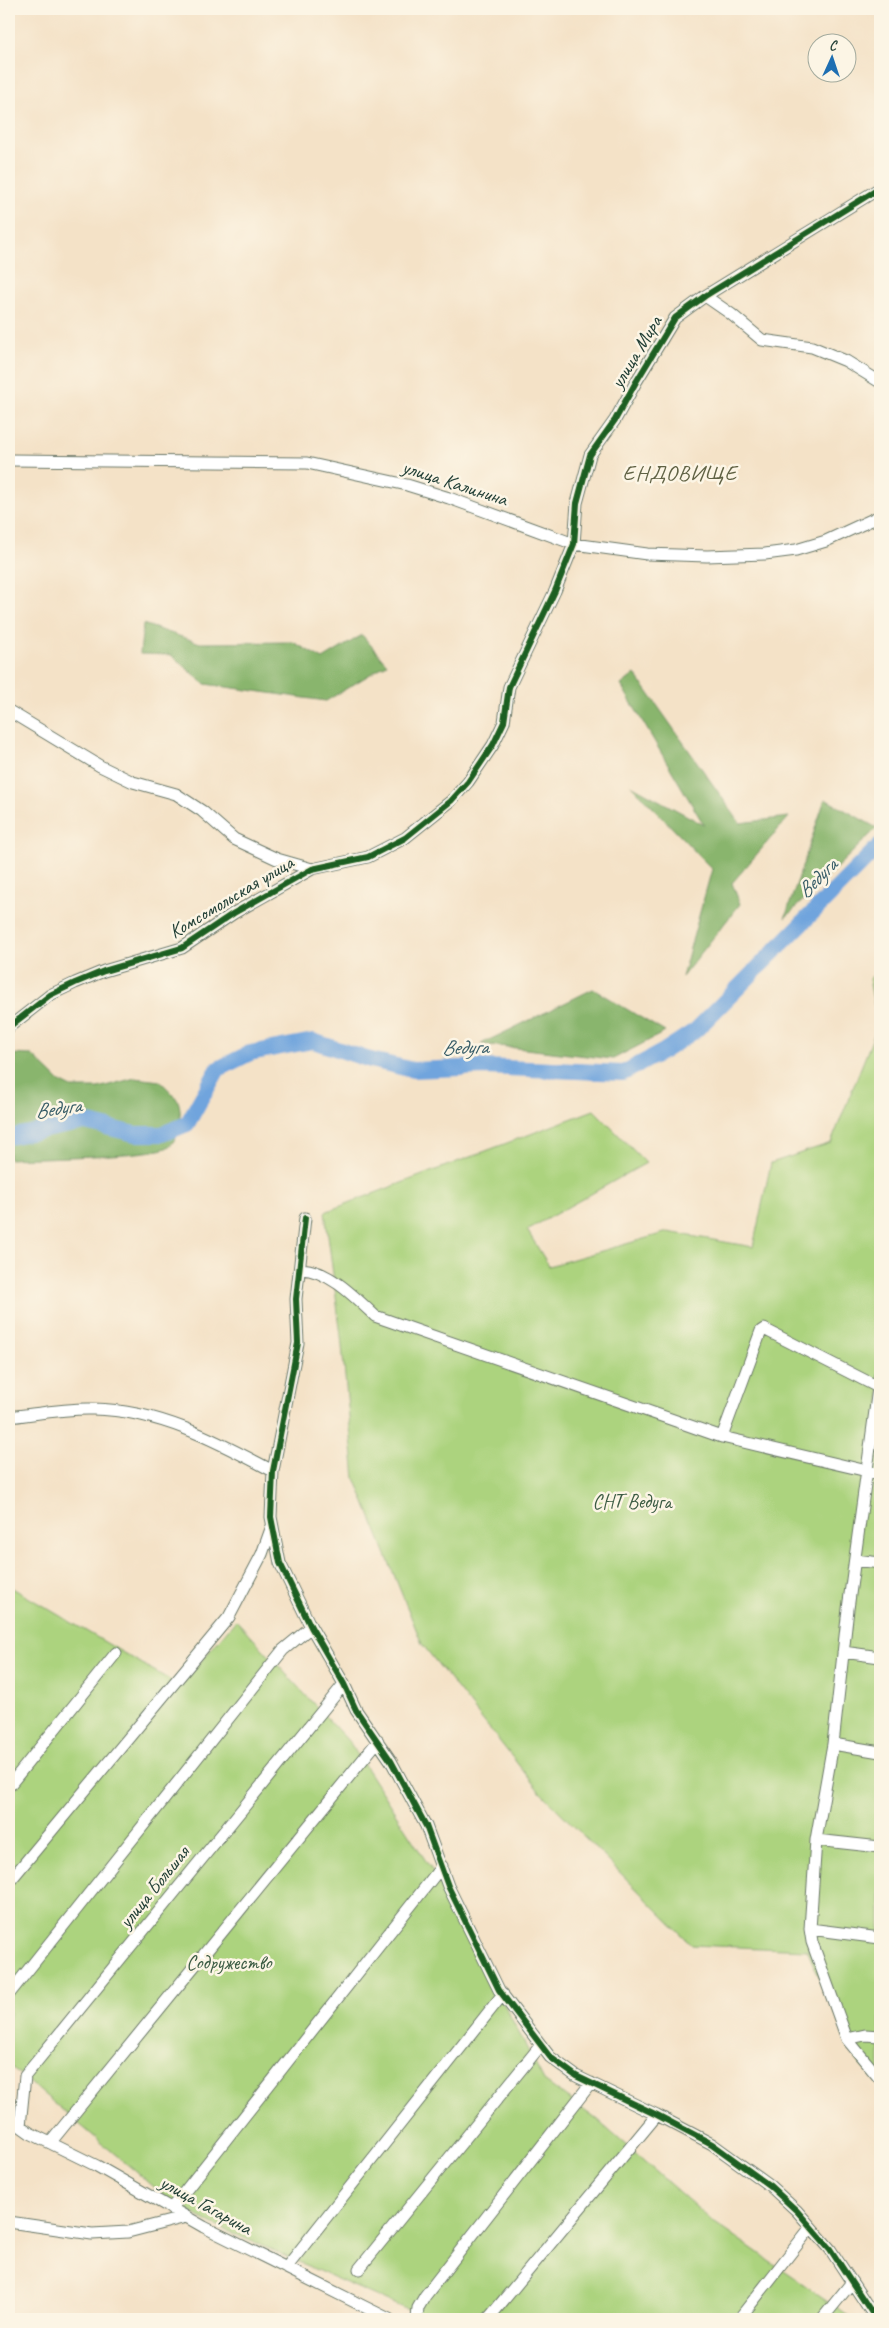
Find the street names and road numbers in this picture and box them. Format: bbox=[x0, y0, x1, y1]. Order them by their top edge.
street label: улица Мира bbox=[604, 309, 668, 394]
street label: улица Калинина bbox=[398, 454, 512, 512]
street label: Комсомольская улица bbox=[164, 849, 300, 944]
street label: улица Большая bbox=[113, 1839, 196, 1934]
street label: улица Гагарина bbox=[155, 2169, 257, 2241]

